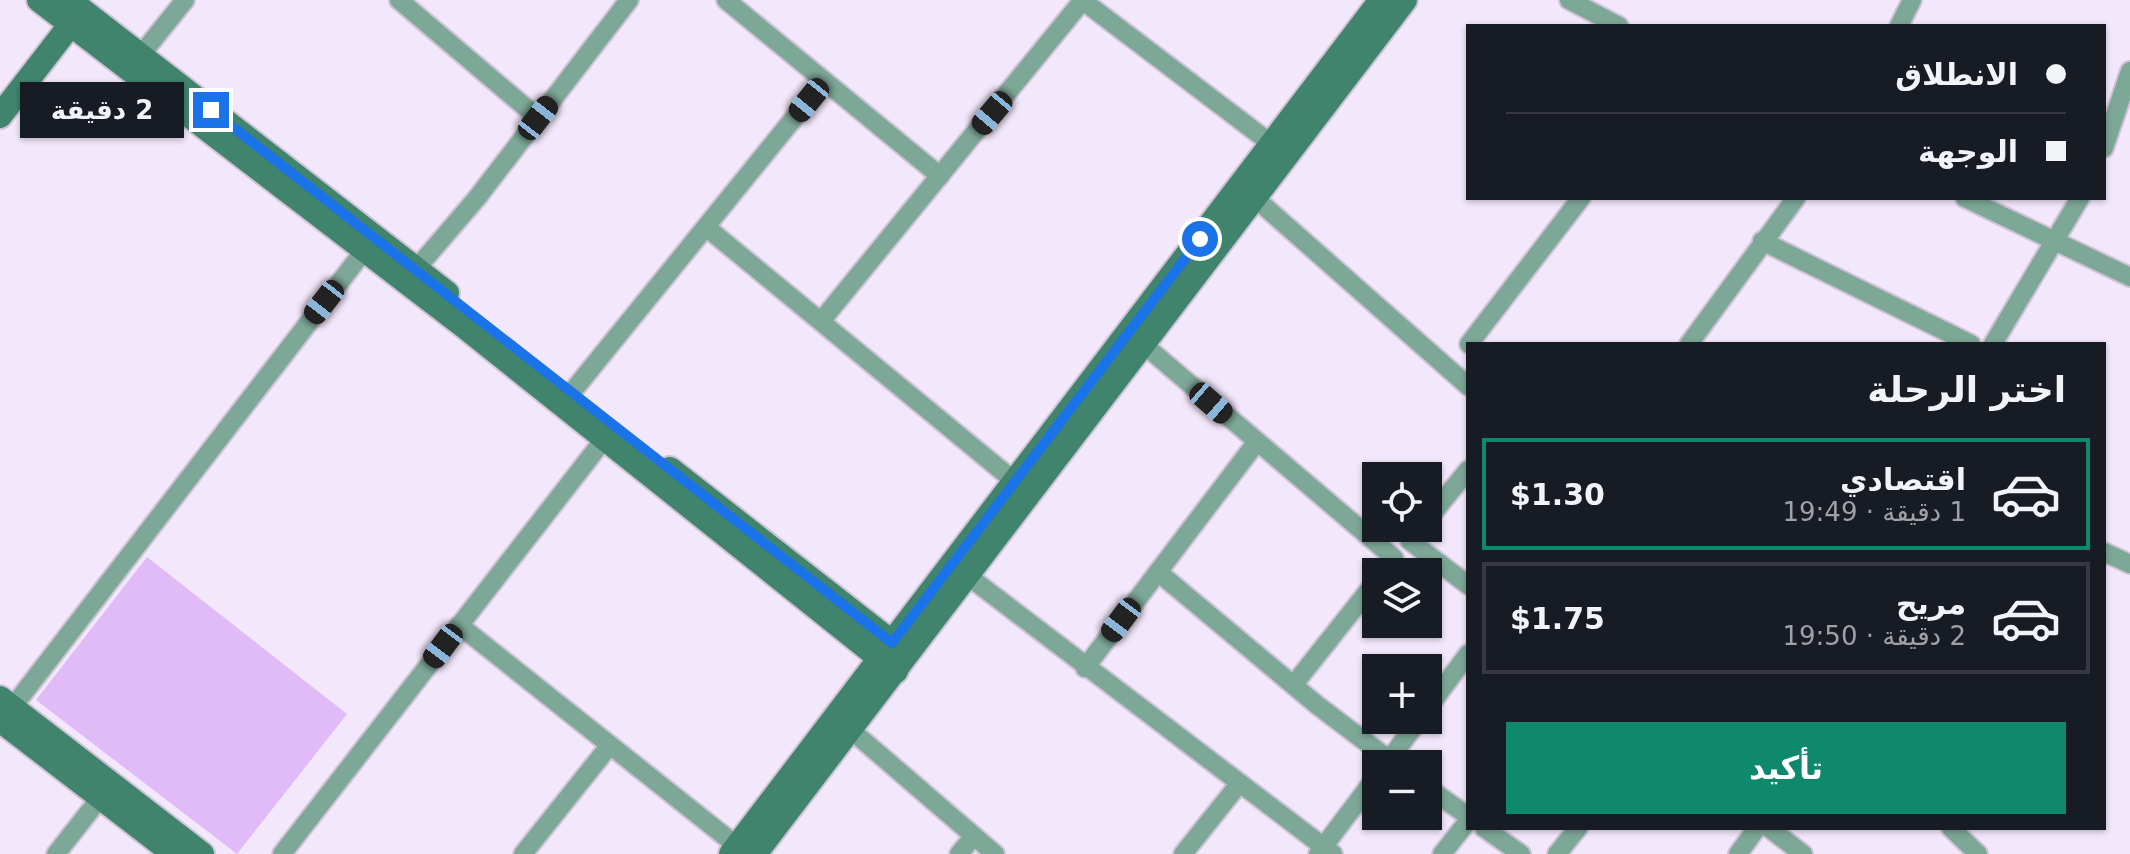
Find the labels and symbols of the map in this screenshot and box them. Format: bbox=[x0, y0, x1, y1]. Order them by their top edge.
car bbox=[785, 74, 833, 126]
callout: 2 دقيقة bbox=[19, 82, 183, 138]
car bbox=[967, 87, 1017, 139]
route end bbox=[193, 92, 229, 128]
car bbox=[514, 92, 562, 144]
route start bbox=[1182, 221, 1218, 257]
car bbox=[300, 276, 348, 328]
car bbox=[1185, 378, 1237, 428]
car bbox=[1097, 594, 1145, 646]
car bbox=[419, 620, 467, 672]

